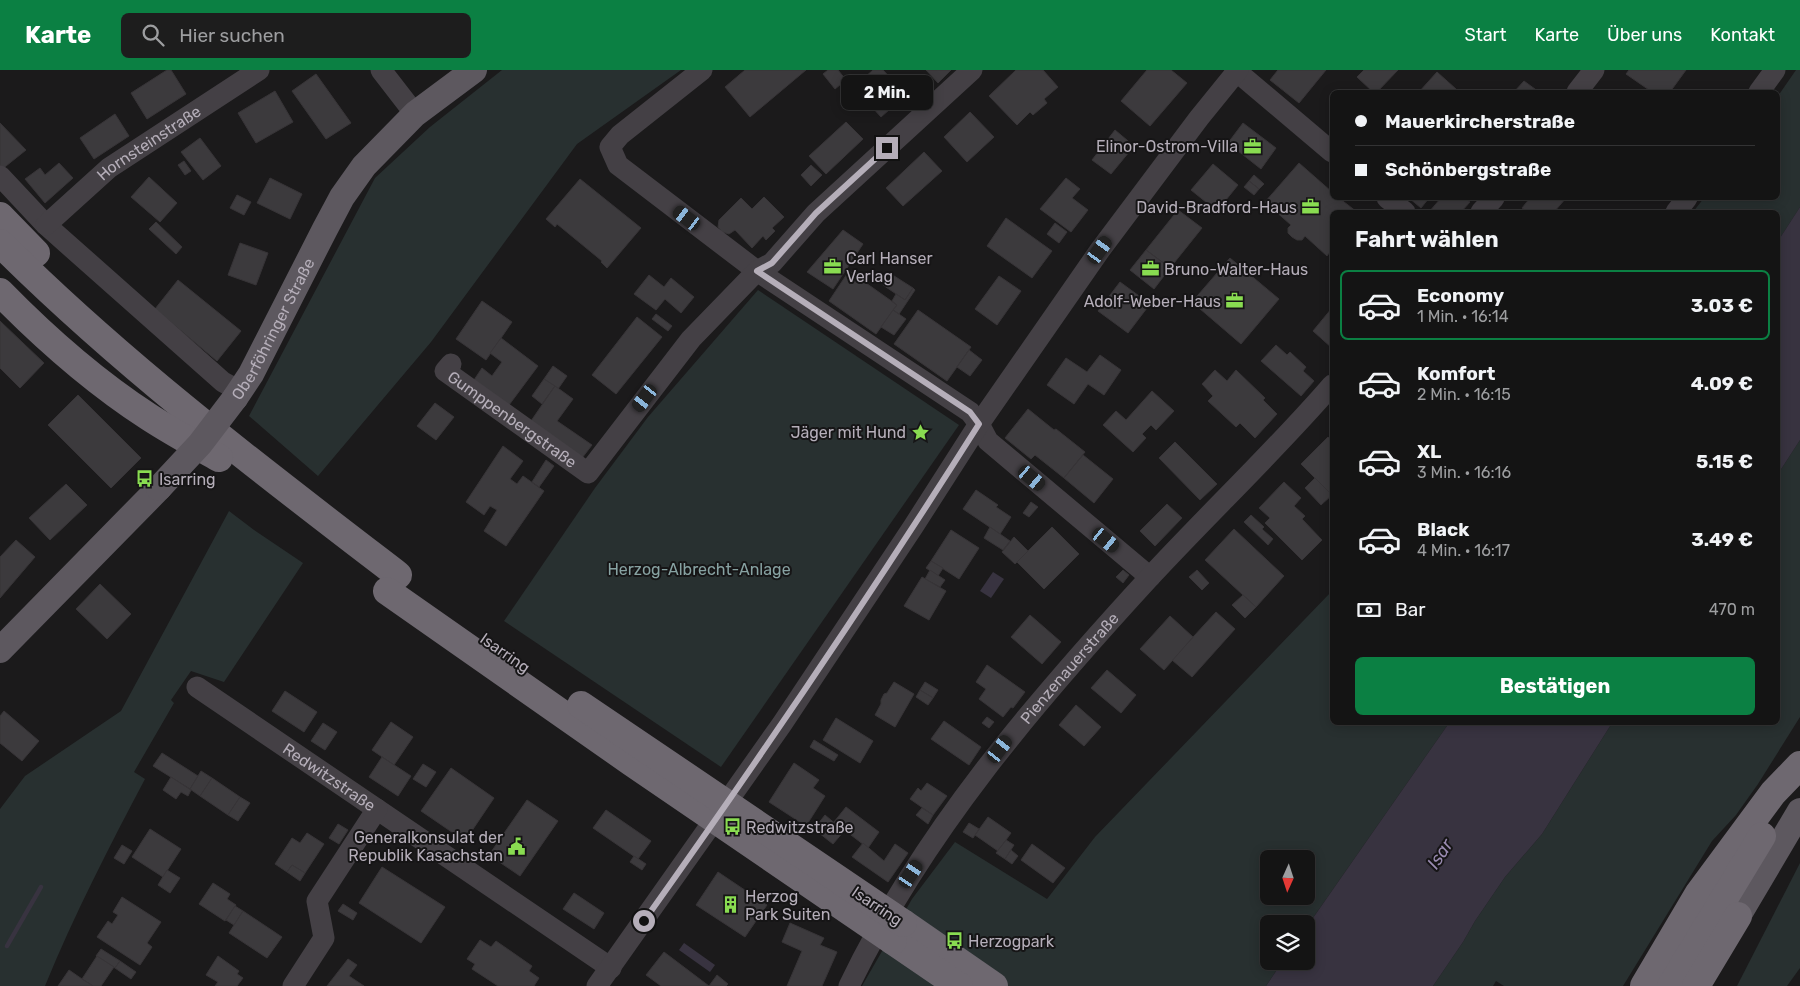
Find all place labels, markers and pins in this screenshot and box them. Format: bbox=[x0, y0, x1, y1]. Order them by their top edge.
office icon: Elinor-Ostrom-Villa bbox=[1242, 136, 1262, 156]
place label: Elinor-Ostrom-Villa bbox=[1096, 137, 1238, 156]
office icon: David-Bradford-Haus bbox=[1301, 197, 1321, 217]
place label: David-Bradford-Haus bbox=[1136, 198, 1297, 217]
place label: Carl Hanser Verlag bbox=[846, 249, 933, 286]
office icon: Carl Hanser Verlag bbox=[822, 257, 842, 277]
office icon: Bruno-Walter-Haus bbox=[1140, 259, 1160, 279]
place label: Bruno-Walter-Haus bbox=[1164, 260, 1308, 279]
office icon: Adolf-Weber-Haus bbox=[1225, 291, 1245, 311]
place label: Adolf-Weber-Haus bbox=[1084, 292, 1221, 311]
place icon: Jäger mit Hund bbox=[910, 422, 930, 442]
place label: Jäger mit Hund bbox=[790, 423, 906, 442]
bus stop icon: Isarring bbox=[135, 469, 155, 489]
place label: Isarring bbox=[159, 470, 216, 489]
bus stop icon: Redwitzstraße bbox=[722, 817, 742, 837]
place label: Redwitzstraße bbox=[746, 818, 854, 837]
place label: Generalkonsulat der Republik Kasachstan bbox=[348, 828, 503, 865]
public building icon: Generalkonsulat der Republik Kasachstan bbox=[507, 836, 527, 856]
place label: Herzog Park Suiten bbox=[745, 887, 830, 924]
building icon: Herzog Park Suiten bbox=[721, 895, 741, 915]
bus stop icon: Herzogpark bbox=[944, 931, 964, 951]
place label: Herzogpark bbox=[968, 932, 1055, 951]

